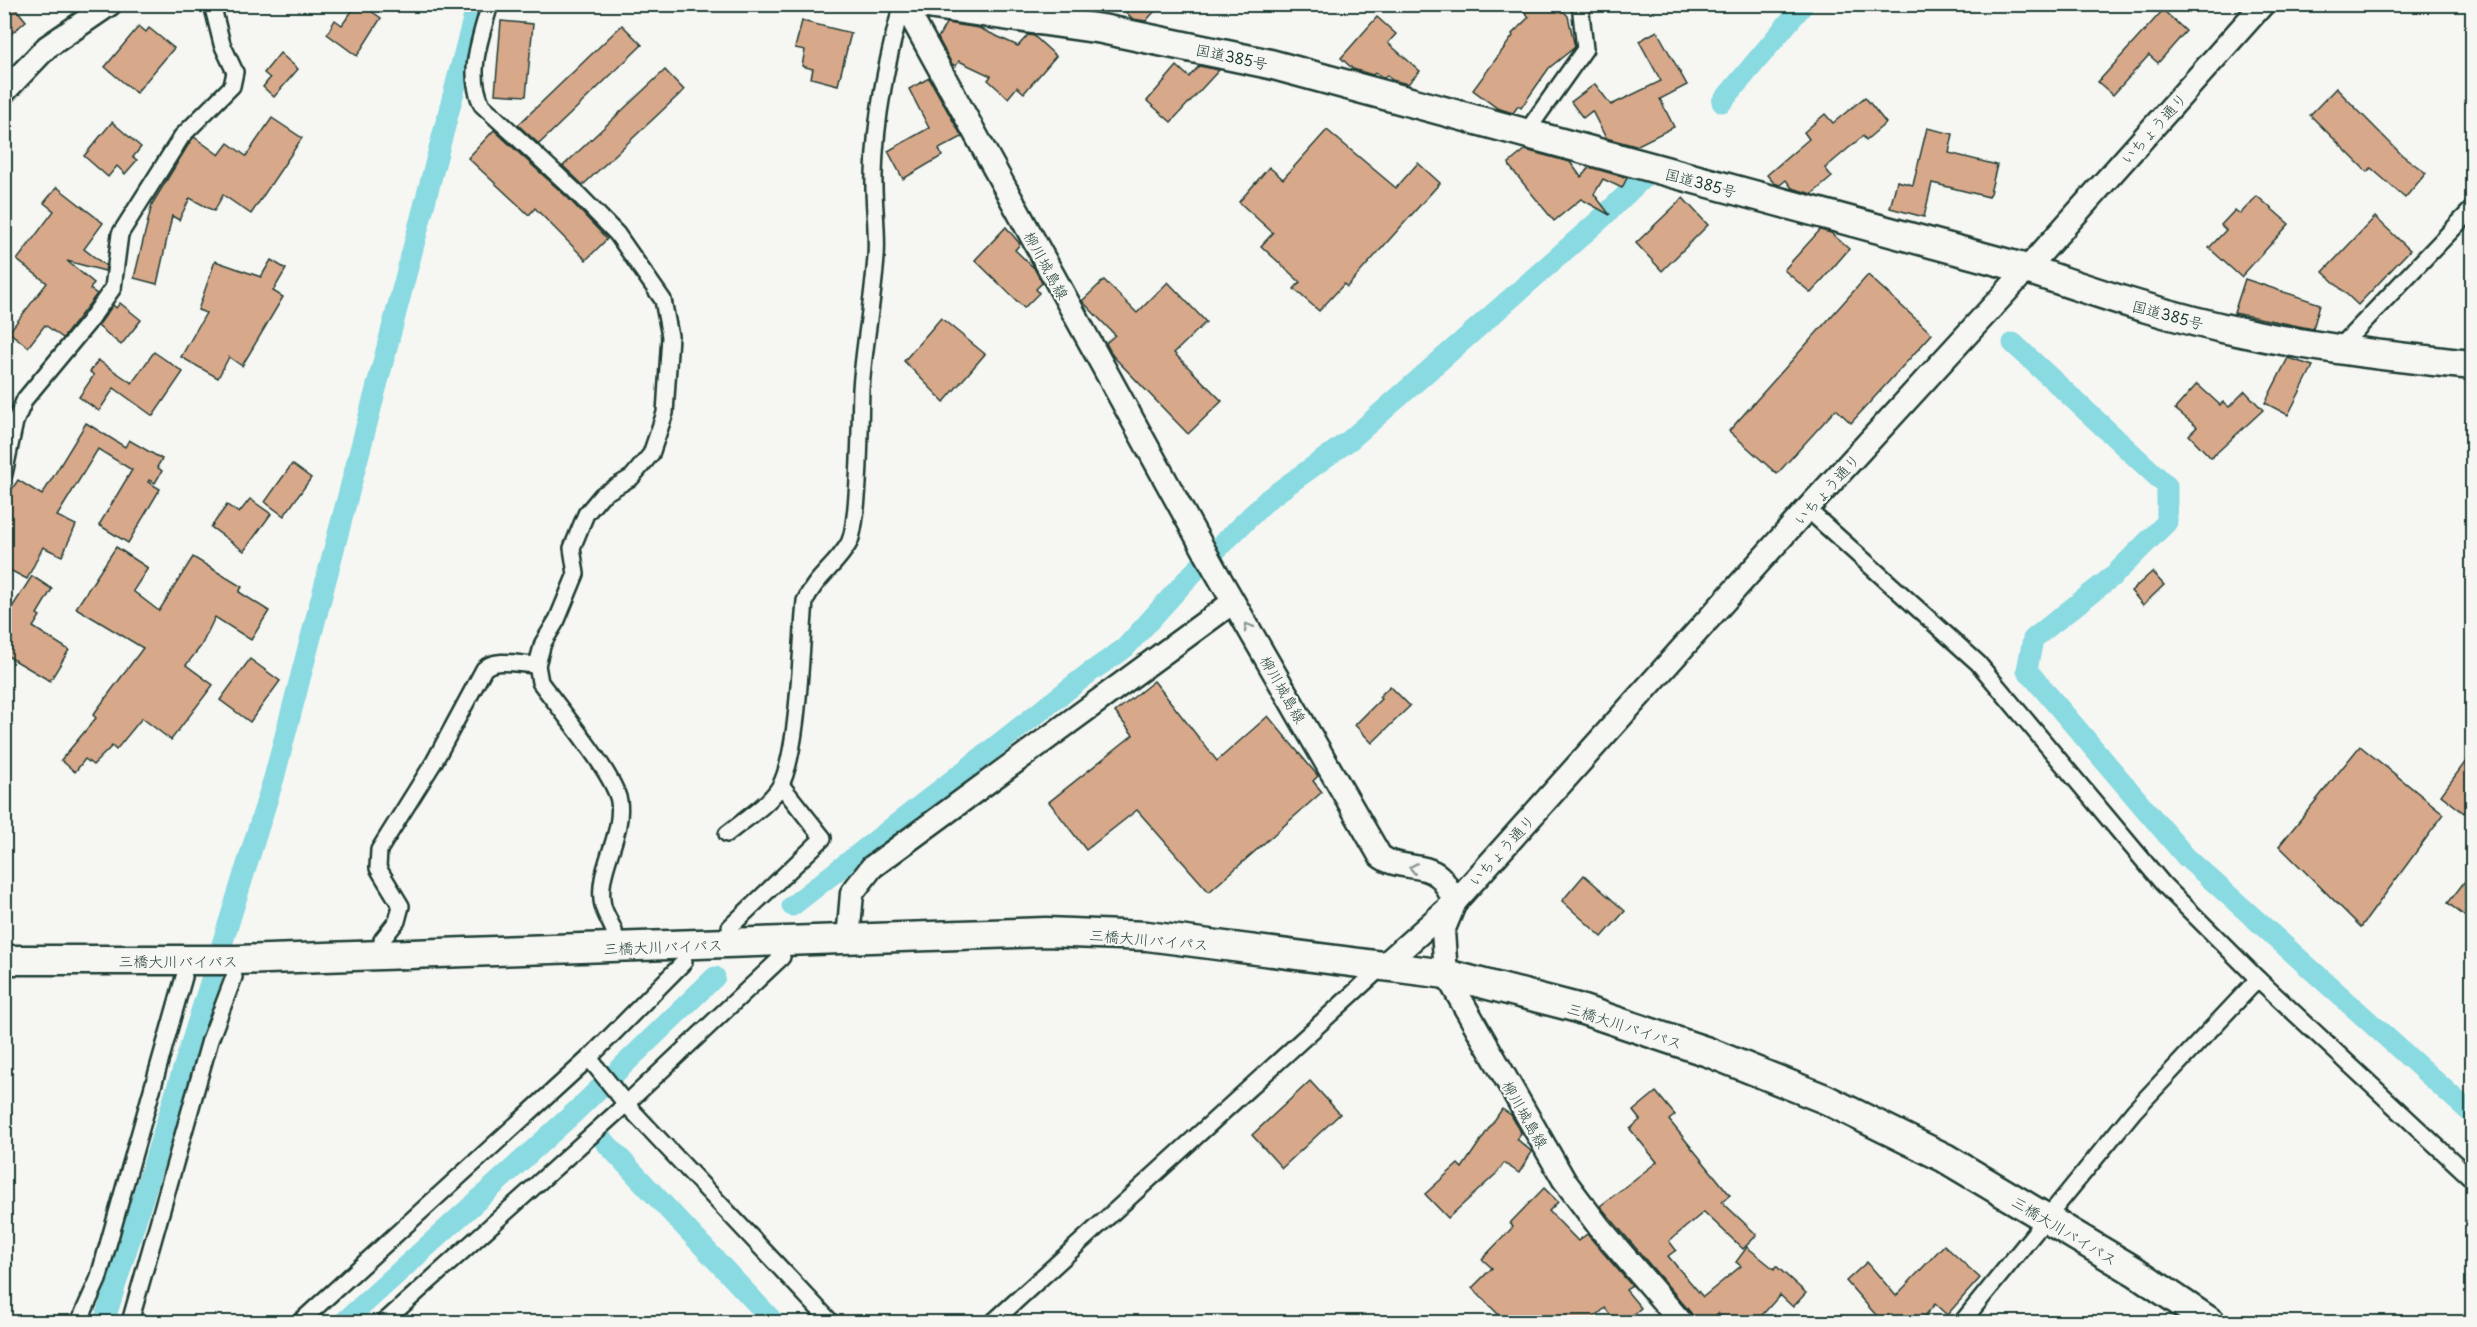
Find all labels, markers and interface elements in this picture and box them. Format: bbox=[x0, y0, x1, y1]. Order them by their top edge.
street label: 国道385号 bbox=[1194, 37, 1270, 75]
street label: いちょう通り bbox=[2114, 87, 2192, 169]
street label: 国道385号 bbox=[1663, 161, 1739, 203]
street label: 柳川城島線 bbox=[1019, 227, 1075, 303]
street label: 国道385号 bbox=[2130, 293, 2206, 335]
street label: いちょう通り bbox=[1787, 448, 1865, 530]
one-way arrow bbox=[1243, 623, 1255, 633]
street label: 柳川城島線 bbox=[1255, 651, 1313, 727]
street label: いちょう通り bbox=[1462, 809, 1540, 891]
one-way arrow bbox=[1408, 862, 1418, 875]
street label: 三橋大川バイパス bbox=[1088, 922, 1210, 956]
street label: 三橋大川バイパス bbox=[603, 932, 723, 960]
street label: 三橋大川バイパス bbox=[118, 949, 238, 972]
street label: 三橋大川バイパス bbox=[1565, 996, 1685, 1054]
street label: 柳川城島線 bbox=[1497, 1076, 1555, 1152]
street label: 三橋大川バイパス bbox=[2008, 1189, 2122, 1271]

